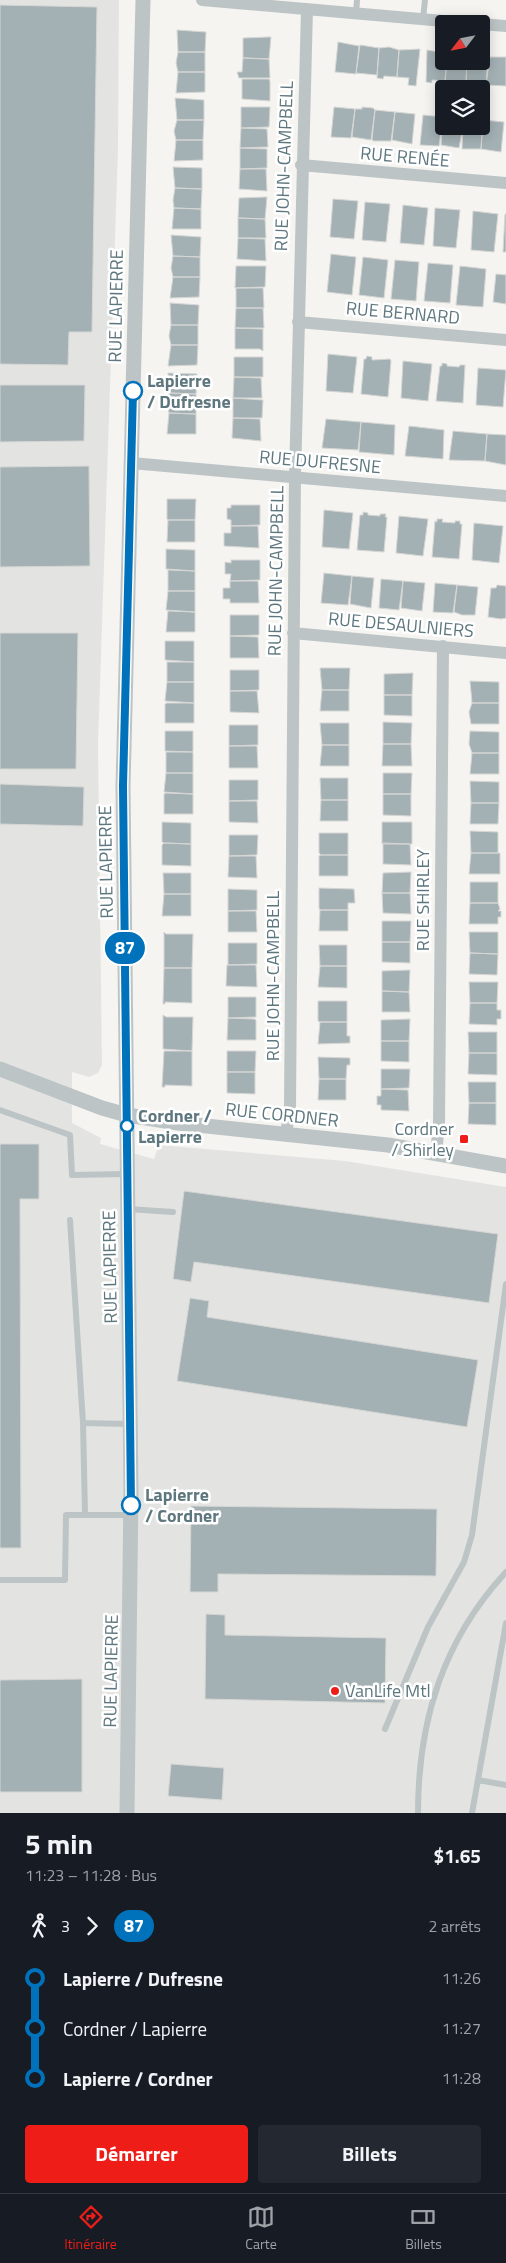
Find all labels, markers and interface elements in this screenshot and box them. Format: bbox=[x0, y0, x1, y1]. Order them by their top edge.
north arrow bbox=[435, 15, 490, 70]
map controls bbox=[435, 15, 490, 135]
street label: RUE JOHN-CAMPBELL bbox=[267, 80, 300, 252]
button: layers bbox=[435, 80, 490, 135]
street label: RUE RENÉE bbox=[359, 139, 451, 174]
street label: RUE LAPIERRE bbox=[101, 249, 130, 363]
street label: RUE BERNARD bbox=[345, 294, 461, 331]
place label: Lapierre / Dufresne bbox=[147, 367, 231, 415]
marker: Lapierre / Dufresne bbox=[123, 381, 143, 401]
street label: RUE DUFRESNE bbox=[258, 443, 382, 480]
street label: RUE JOHN-CAMPBELL bbox=[261, 485, 290, 656]
street label: RUE DESAULNIERS bbox=[327, 605, 475, 644]
street label: RUE LAPIERRE bbox=[91, 805, 120, 919]
street label: RUE SHIRLEY bbox=[409, 849, 436, 951]
street label: RUE JOHN-CAMPBELL bbox=[259, 890, 286, 1061]
line badge: 87 bbox=[102, 932, 148, 964]
text: 87 bbox=[115, 934, 135, 961]
street label: RUE CORDNER bbox=[224, 1095, 340, 1134]
place label: Cordner / Lapierre bbox=[138, 1102, 212, 1150]
place label: Cordner / Shirley bbox=[391, 1115, 454, 1163]
marker: Cordner / Lapierre bbox=[120, 1119, 134, 1133]
marker: Cordner / Shirley bbox=[458, 1133, 470, 1145]
street label: RUE LAPIERRE bbox=[95, 1210, 124, 1324]
place label: Lapierre / Cordner bbox=[145, 1481, 219, 1529]
marker: Lapierre / Cordner bbox=[121, 1495, 141, 1515]
street label: RUE LAPIERRE bbox=[96, 1614, 125, 1728]
place label: VanLife Mtl bbox=[345, 1677, 431, 1704]
marker: VanLife Mtl bbox=[329, 1685, 341, 1697]
text: 5 min bbox=[25, 1822, 93, 1865]
text: $1.65 bbox=[434, 1841, 481, 1870]
text: 11:23 – 11:28 · Bus bbox=[25, 1863, 157, 1887]
icon: walk bbox=[25, 1912, 53, 1940]
icon: forward bbox=[78, 1912, 106, 1940]
text: 87 bbox=[124, 1912, 144, 1939]
text: 3 bbox=[61, 1914, 70, 1938]
text: 2 arrêts bbox=[429, 1914, 481, 1938]
text: Lapierre / Dufresne bbox=[63, 1964, 223, 1993]
text: 11:26 bbox=[442, 1966, 481, 1990]
text: Cordner / Lapierre bbox=[63, 2014, 207, 2043]
text: 11:27 bbox=[442, 2016, 481, 2040]
text: Lapierre / Cordner bbox=[63, 2064, 213, 2093]
text: 11:28 bbox=[442, 2066, 481, 2090]
button: Démarrer bbox=[25, 2125, 248, 2183]
button: Billets bbox=[258, 2125, 481, 2183]
tab: Itinéraire bbox=[64, 2203, 117, 2254]
tab: Carte bbox=[245, 2203, 277, 2254]
tab: Billets bbox=[405, 2203, 442, 2254]

